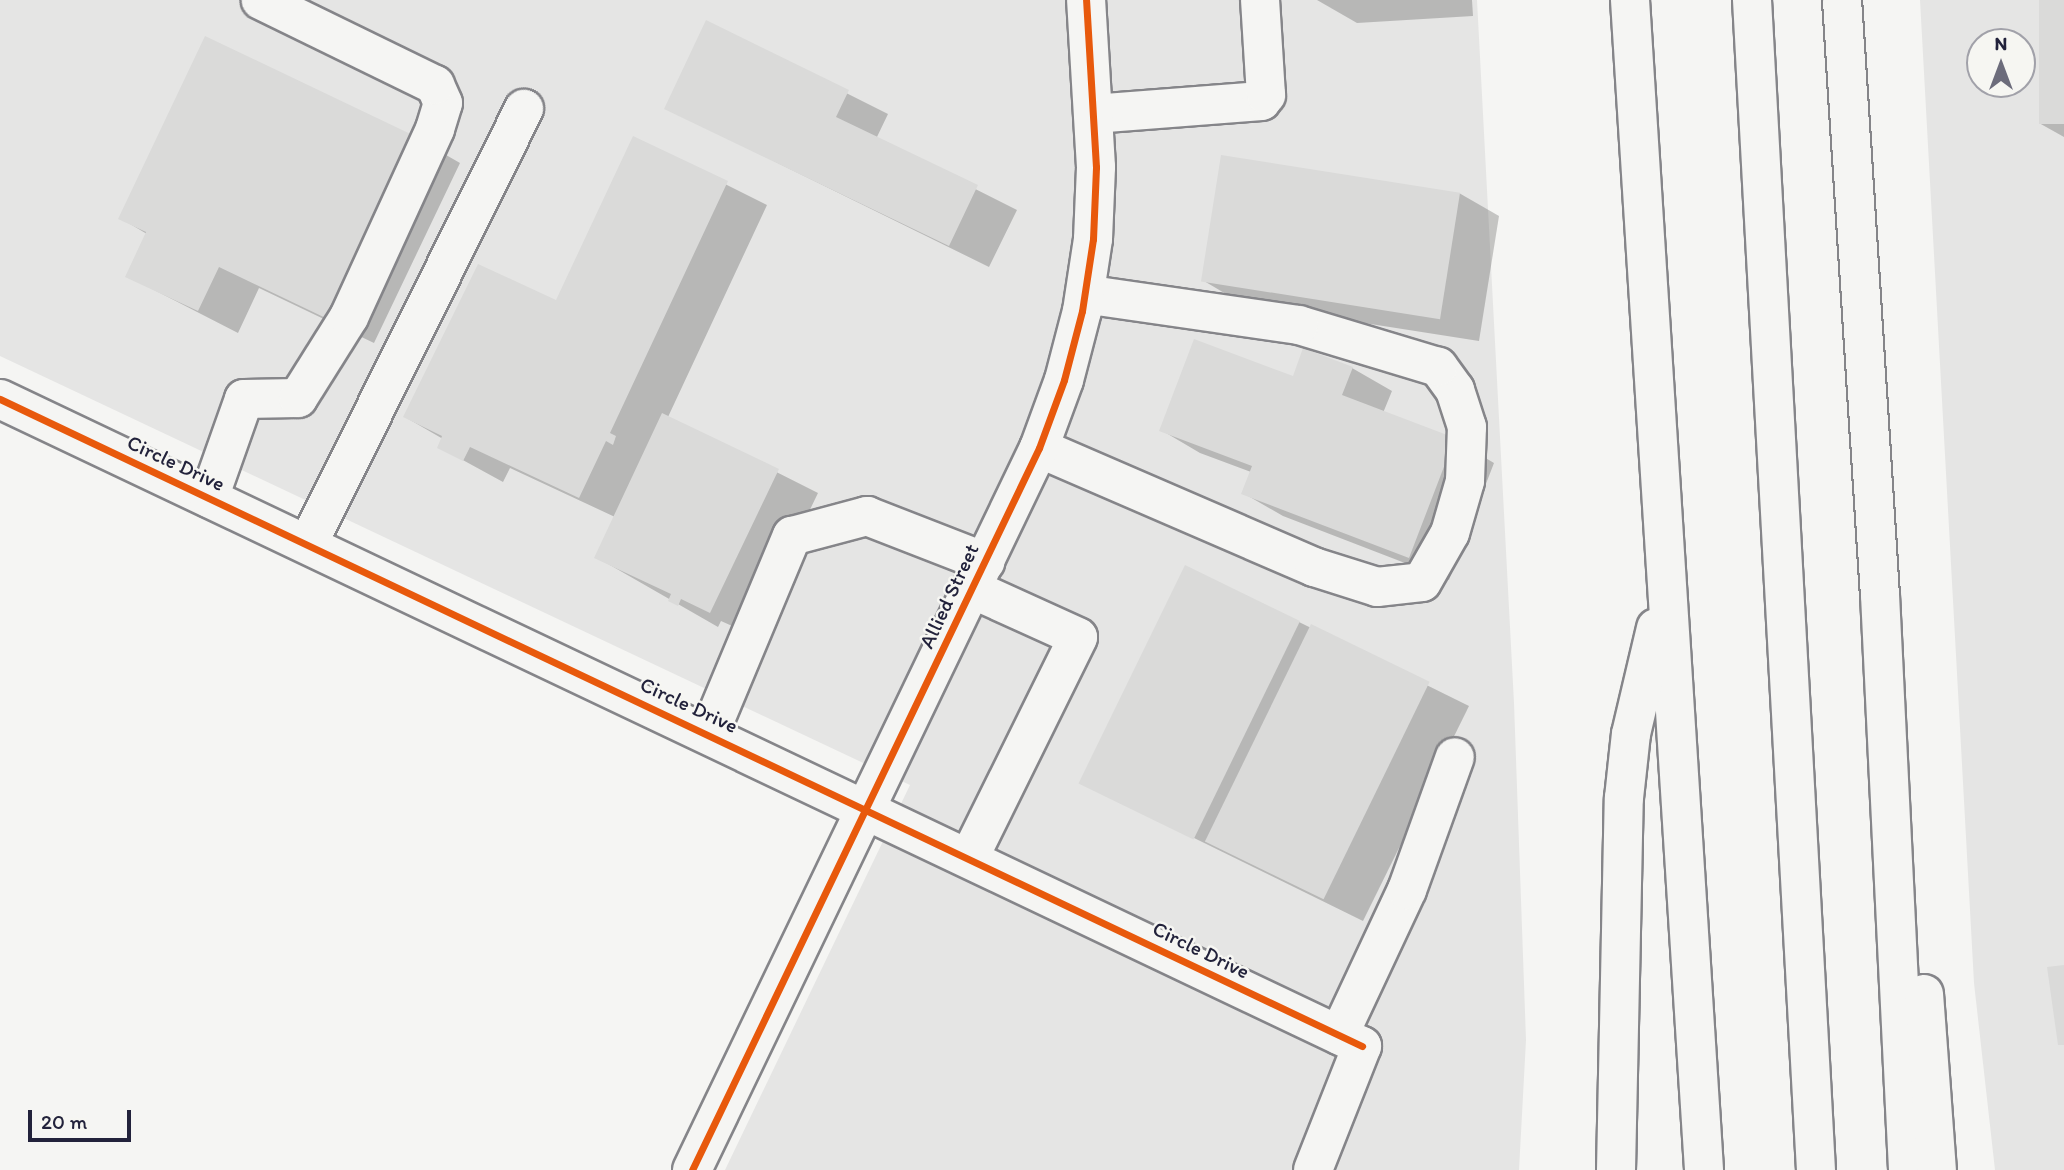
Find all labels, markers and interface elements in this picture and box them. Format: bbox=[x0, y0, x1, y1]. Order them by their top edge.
north arrow bbox=[1966, 28, 2036, 98]
text: N bbox=[1995, 32, 2007, 55]
street label: Circle Drive bbox=[123, 429, 229, 497]
street label: Allied Street bbox=[914, 540, 984, 652]
street label: Circle Drive bbox=[636, 671, 742, 739]
street label: Circle Drive bbox=[1148, 916, 1254, 984]
scale bar bbox=[32, 1096, 135, 1140]
text: 20 m bbox=[41, 1109, 87, 1134]

